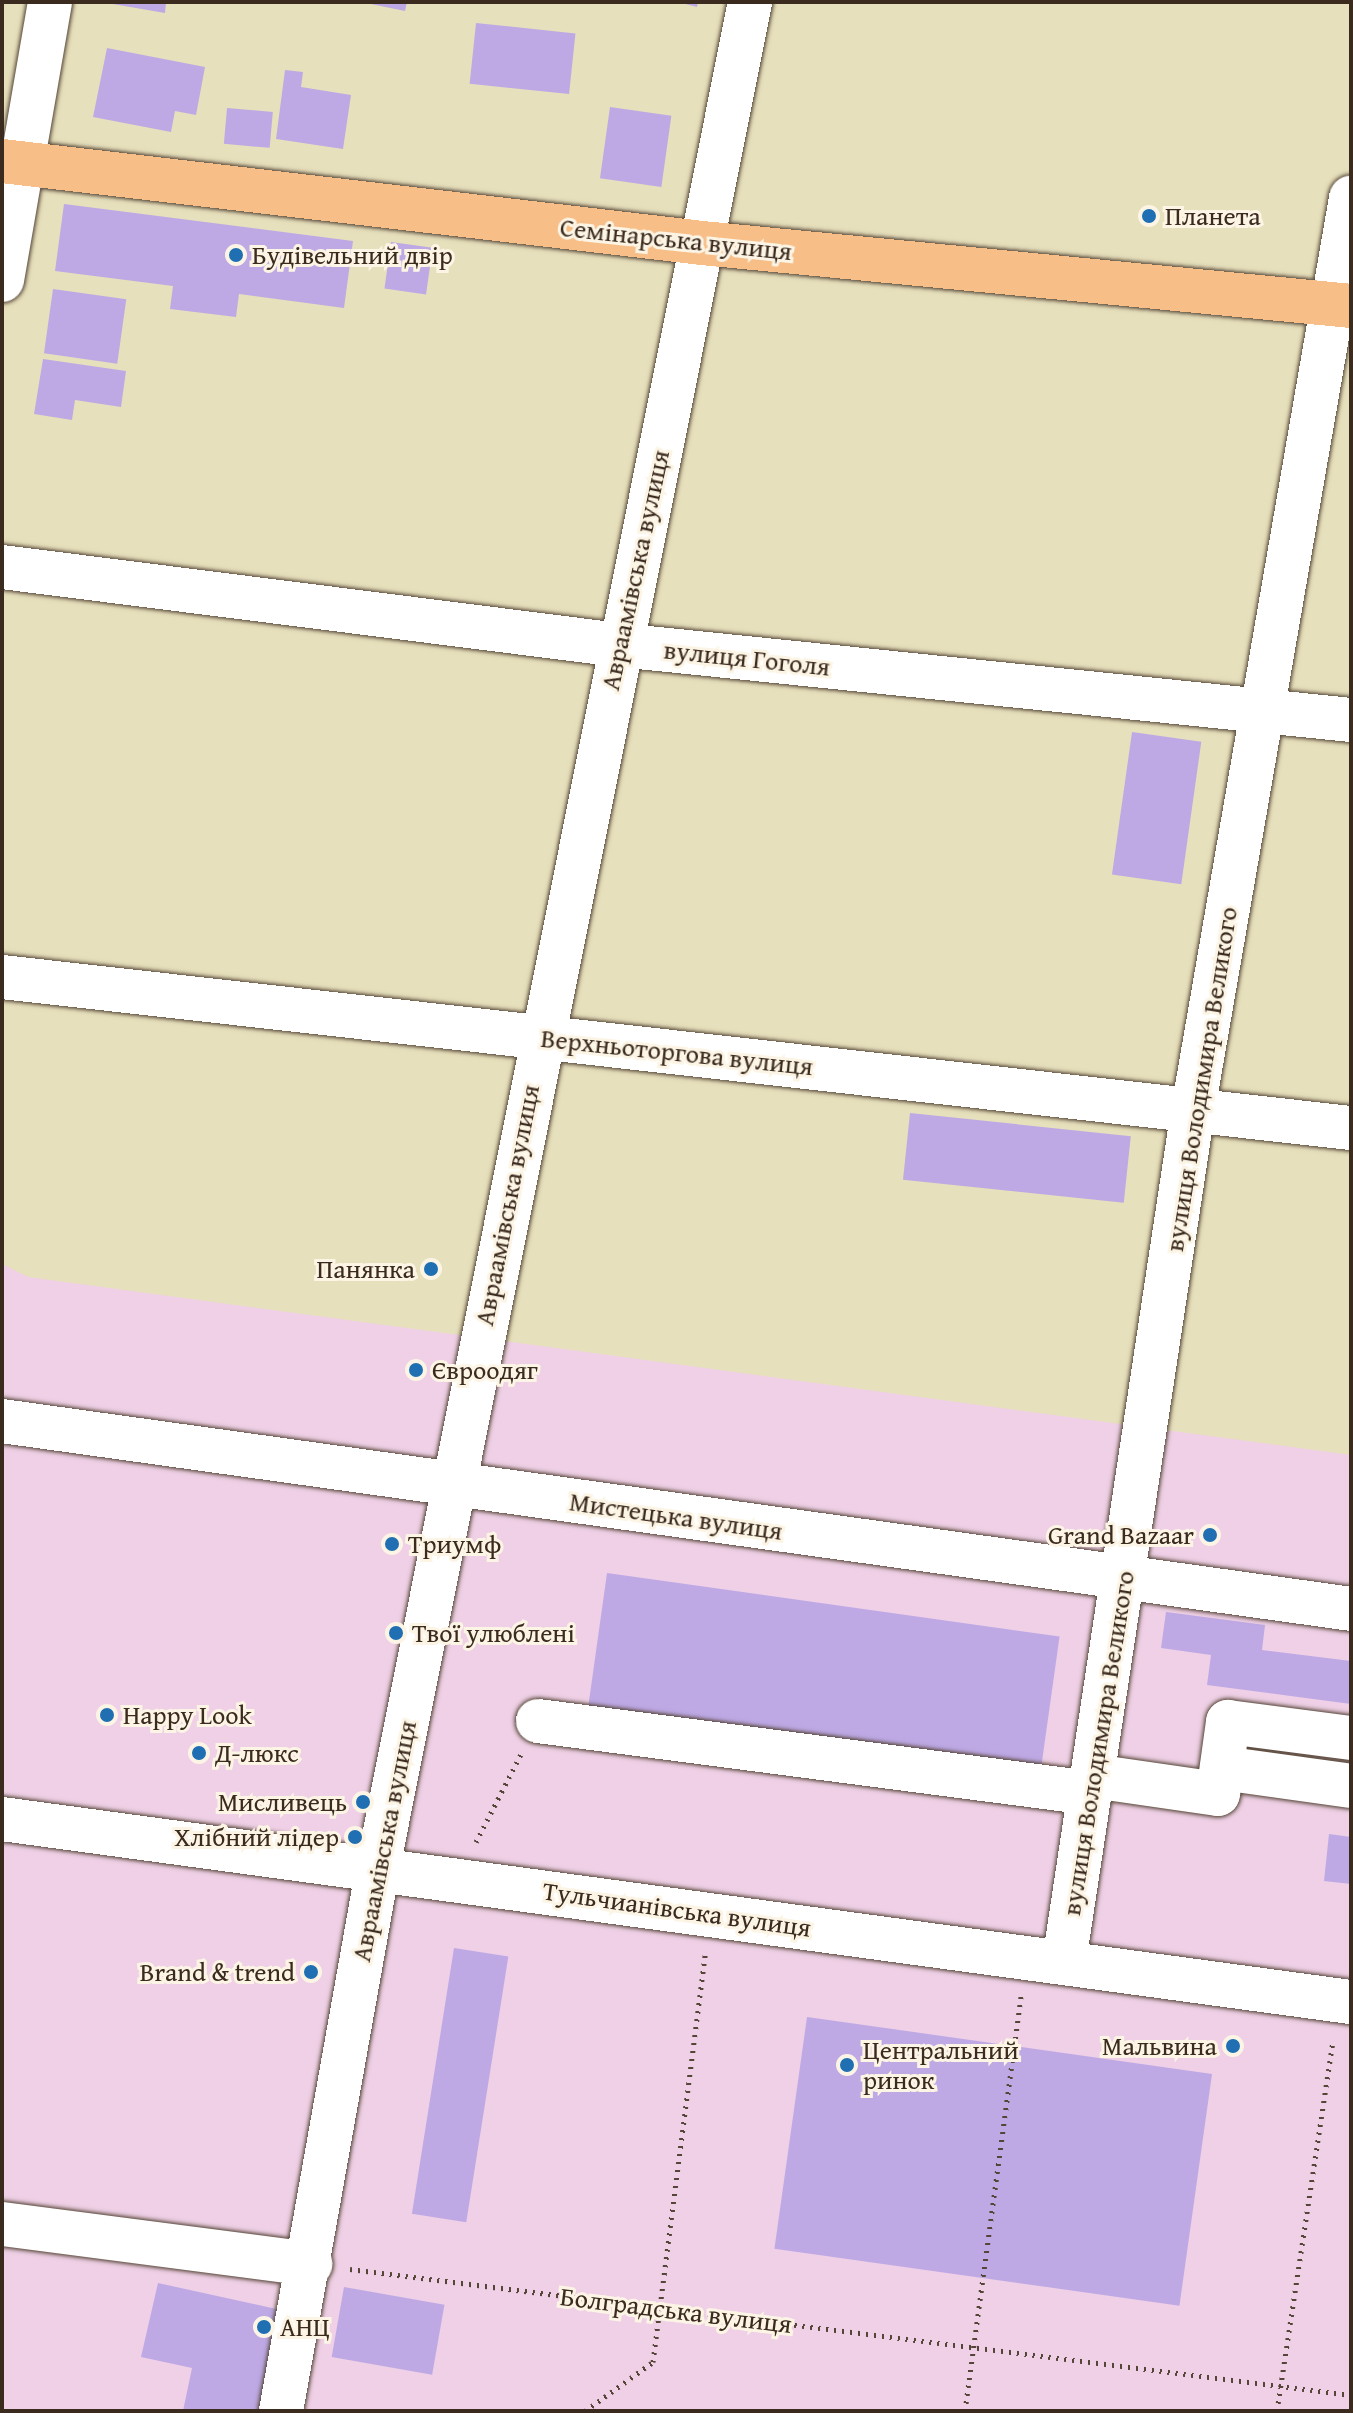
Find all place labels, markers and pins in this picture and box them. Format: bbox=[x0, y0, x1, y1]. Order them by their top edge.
place label: Планета bbox=[1165, 200, 1261, 232]
marker: Планета bbox=[1140, 207, 1158, 225]
place label: Будівельний двір bbox=[252, 239, 453, 271]
marker: Будівельний двір bbox=[227, 246, 245, 264]
place label: Панянка bbox=[317, 1253, 415, 1285]
marker: Панянка bbox=[422, 1260, 440, 1278]
place label: Євроодяг bbox=[432, 1354, 538, 1386]
marker: Євроодяг bbox=[407, 1361, 425, 1379]
place label: Grand Bazaar bbox=[1048, 1519, 1194, 1551]
marker: Grand Bazaar bbox=[1201, 1526, 1219, 1544]
place label: Триумф bbox=[408, 1528, 501, 1560]
marker: Триумф bbox=[383, 1535, 401, 1553]
place label: Твої улюблені bbox=[412, 1617, 575, 1649]
marker: Твої улюблені bbox=[387, 1624, 405, 1642]
place label: Happy Look bbox=[123, 1699, 252, 1731]
marker: Happy Look bbox=[98, 1706, 116, 1724]
place label: Д-люкс bbox=[215, 1737, 299, 1769]
marker: Д-люкс bbox=[190, 1744, 208, 1762]
place label: Мисливець bbox=[218, 1786, 347, 1818]
marker: Мисливець bbox=[354, 1793, 372, 1811]
place label: Хлібний лідер bbox=[174, 1821, 339, 1853]
marker: Хлібний лідер bbox=[346, 1828, 364, 1846]
place label: Brand & trend bbox=[140, 1956, 295, 1988]
marker: Brand & trend bbox=[302, 1963, 320, 1981]
place label: Мальвина bbox=[1102, 2030, 1217, 2062]
place label: Центральний ринок bbox=[863, 2034, 1019, 2096]
marker: Мальвина bbox=[1224, 2037, 1242, 2055]
marker: Центральний ринок bbox=[838, 2056, 856, 2074]
place label: АНЦ bbox=[280, 2311, 330, 2343]
marker: АНЦ bbox=[255, 2318, 273, 2336]

